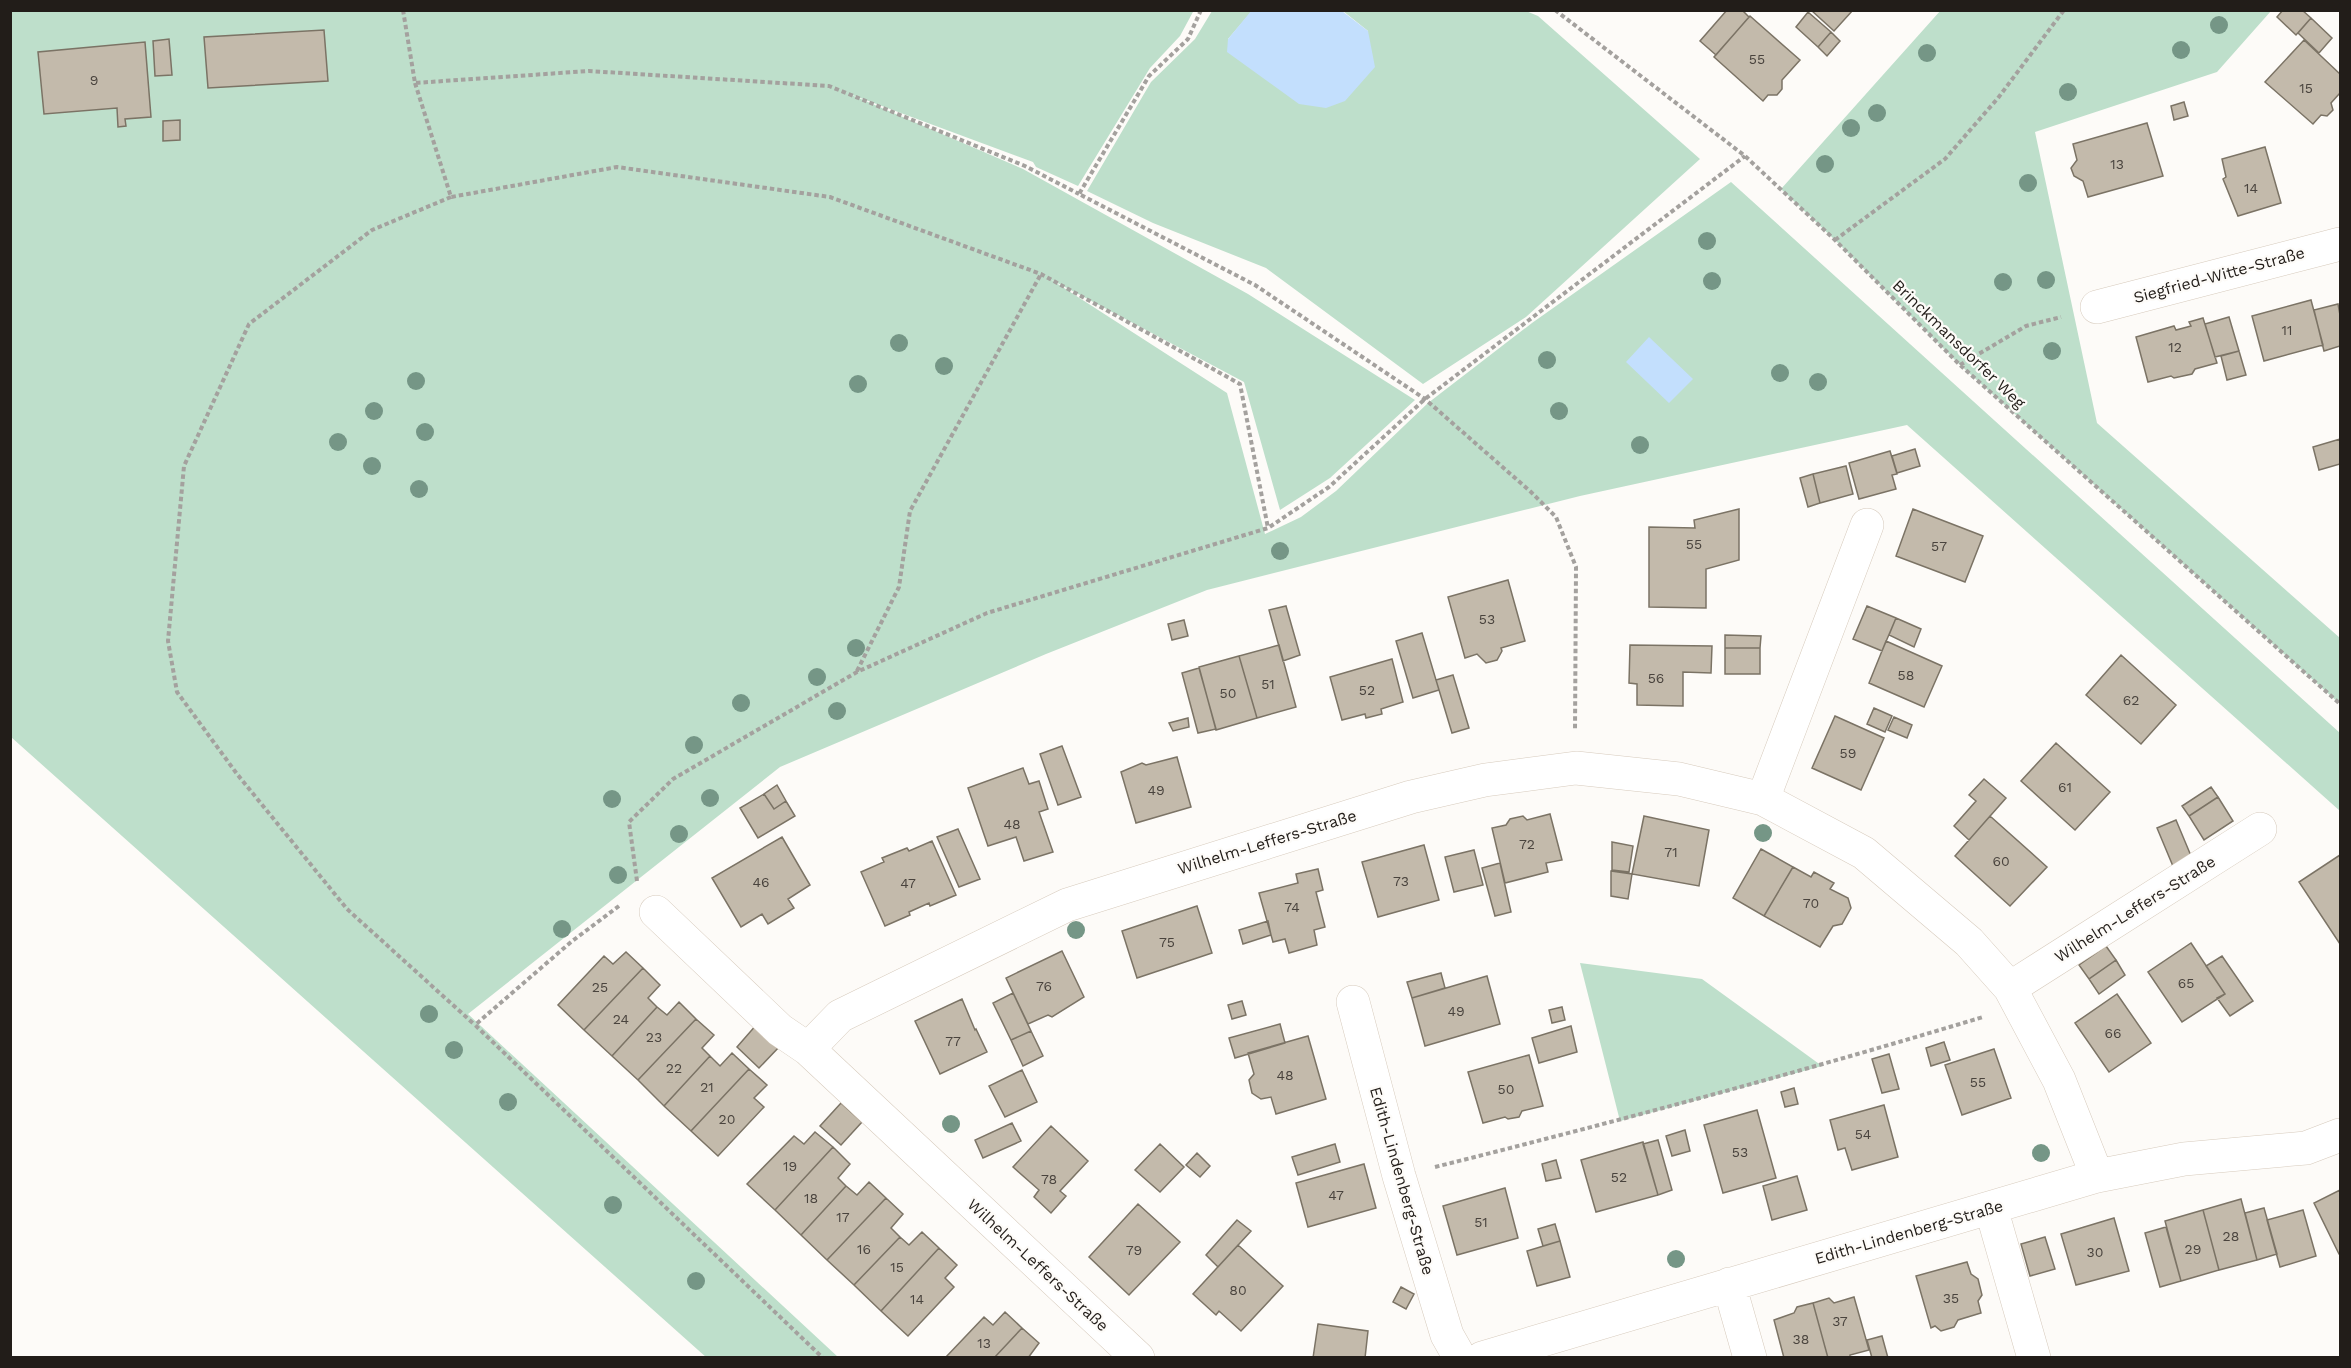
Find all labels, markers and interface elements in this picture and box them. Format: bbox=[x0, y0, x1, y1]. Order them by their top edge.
house number: 55 bbox=[1749, 51, 1765, 67]
house number: 9 bbox=[90, 72, 98, 88]
house number: 15 bbox=[2299, 80, 2313, 96]
house number: 13 bbox=[2110, 156, 2124, 172]
house number: 14 bbox=[2244, 180, 2258, 196]
street label: Siegfried-Witte-Straße bbox=[2131, 243, 2307, 307]
street label: Brinckmansdorfer Weg bbox=[1889, 276, 2030, 413]
house number: 11 bbox=[2282, 322, 2292, 338]
house number: 12 bbox=[2168, 339, 2182, 355]
house number: 55 bbox=[1686, 536, 1702, 552]
house number: 57 bbox=[1931, 538, 1947, 554]
house number: 53 bbox=[1479, 611, 1495, 627]
house number: 58 bbox=[1898, 667, 1914, 683]
house number: 56 bbox=[1648, 670, 1664, 686]
house number: 51 bbox=[1261, 676, 1275, 692]
house number: 52 bbox=[1359, 682, 1375, 698]
house number: 50 bbox=[1220, 685, 1236, 701]
house number: 62 bbox=[2123, 692, 2139, 708]
house number: 59 bbox=[1840, 745, 1856, 761]
house number: 61 bbox=[2058, 779, 2072, 795]
house number: 49 bbox=[1147, 782, 1165, 798]
street label: Wilhelm-Leffers-Straße bbox=[1175, 806, 1359, 878]
house number: 48 bbox=[1003, 816, 1021, 832]
house number: 72 bbox=[1519, 836, 1535, 852]
house number: 71 bbox=[1664, 844, 1678, 860]
street label: Wilhelm-Leffers-Straße bbox=[2051, 852, 2219, 966]
house number: 60 bbox=[1992, 853, 2010, 869]
house number: 73 bbox=[1393, 873, 1409, 889]
house number: 46 bbox=[752, 874, 770, 890]
house number: 47 bbox=[900, 875, 916, 891]
house number: 70 bbox=[1803, 895, 1819, 911]
house number: 74 bbox=[1284, 899, 1300, 915]
house number: 75 bbox=[1159, 934, 1175, 950]
house number: 65 bbox=[2178, 975, 2194, 991]
house number: 76 bbox=[1036, 978, 1052, 994]
house number: 25 bbox=[592, 979, 608, 995]
house number: 49 bbox=[1447, 1003, 1465, 1019]
house number: 24 bbox=[613, 1011, 629, 1027]
house number: 66 bbox=[2104, 1025, 2122, 1041]
house number: 23 bbox=[646, 1029, 662, 1045]
house number: 77 bbox=[945, 1033, 961, 1049]
house number: 22 bbox=[666, 1060, 682, 1076]
house number: 48 bbox=[1276, 1067, 1294, 1083]
house number: 55 bbox=[1970, 1074, 1986, 1090]
house number: 21 bbox=[700, 1079, 714, 1095]
house number: 50 bbox=[1498, 1081, 1514, 1097]
street label: Edith-Lindenberg-Straße bbox=[1366, 1085, 1438, 1277]
house number: 20 bbox=[719, 1111, 735, 1127]
house number: 54 bbox=[1855, 1126, 1871, 1142]
house number: 53 bbox=[1732, 1144, 1748, 1160]
house number: 19 bbox=[783, 1158, 797, 1174]
house number: 52 bbox=[1611, 1169, 1627, 1185]
house number: 78 bbox=[1041, 1171, 1057, 1187]
house number: 47 bbox=[1328, 1187, 1344, 1203]
house number: 18 bbox=[804, 1190, 818, 1206]
street label: Wilhelm-Leffers-Straße bbox=[964, 1195, 1112, 1335]
street label: Edith-Lindenberg-Straße bbox=[1813, 1196, 2005, 1268]
house number: 17 bbox=[836, 1209, 850, 1225]
house number: 51 bbox=[1474, 1214, 1488, 1230]
house number: 28 bbox=[2223, 1228, 2239, 1244]
house number: 16 bbox=[857, 1241, 871, 1257]
house number: 29 bbox=[2185, 1241, 2201, 1257]
house number: 79 bbox=[1126, 1242, 1142, 1258]
house number: 30 bbox=[2087, 1244, 2103, 1260]
house number: 15 bbox=[890, 1259, 904, 1275]
house number: 80 bbox=[1229, 1282, 1247, 1298]
house number: 35 bbox=[1943, 1290, 1959, 1306]
house number: 14 bbox=[910, 1291, 924, 1307]
house number: 37 bbox=[1832, 1313, 1848, 1329]
house number: 38 bbox=[1793, 1331, 1809, 1347]
house number: 13 bbox=[977, 1335, 991, 1351]

